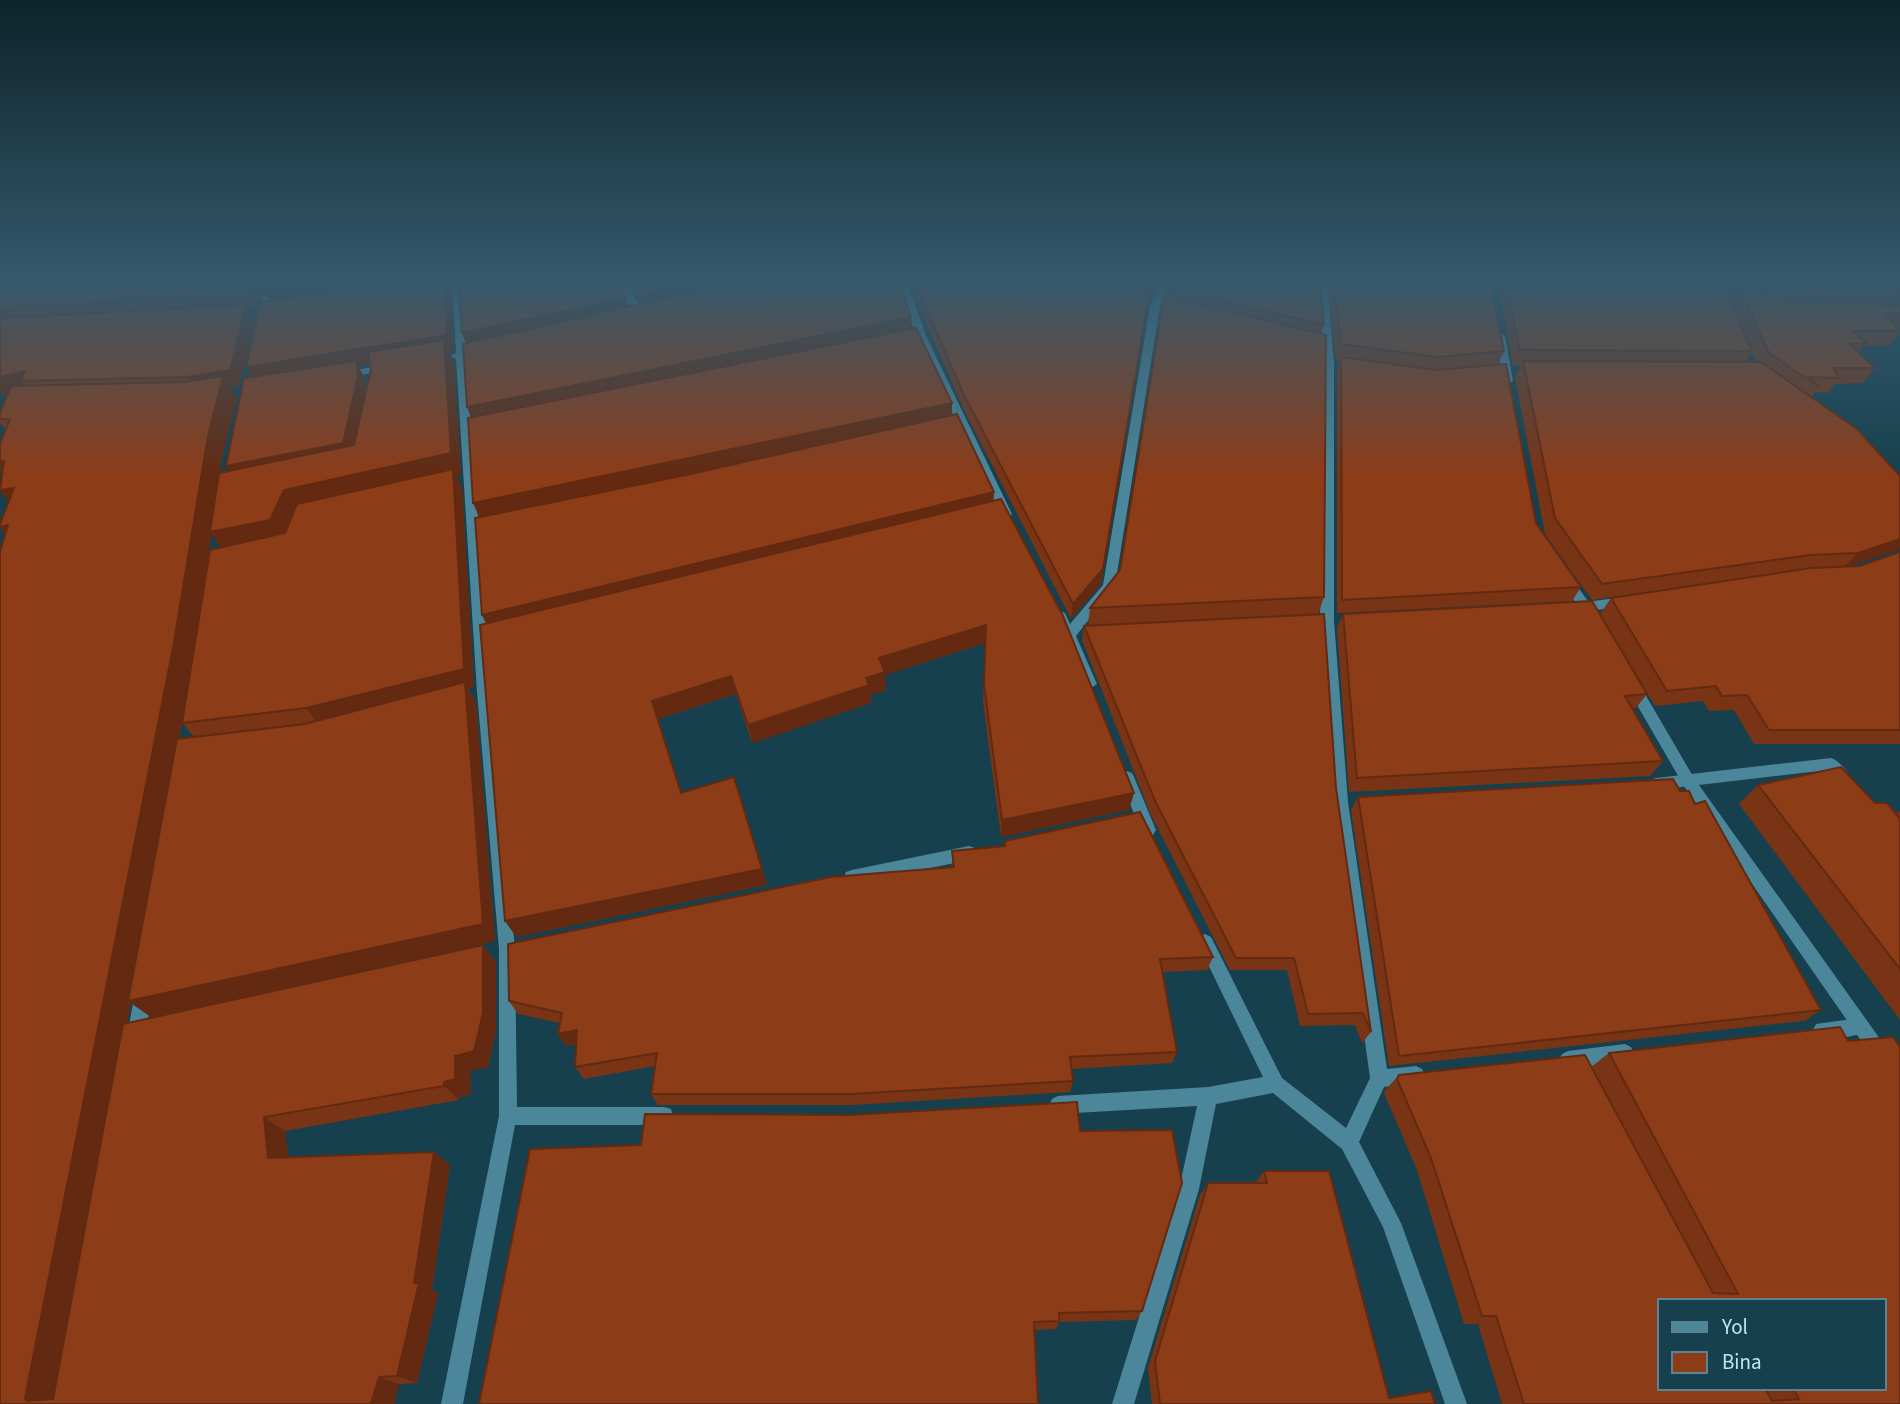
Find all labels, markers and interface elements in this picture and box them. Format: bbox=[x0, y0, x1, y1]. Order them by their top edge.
legend bbox=[1658, 1299, 1886, 1390]
text: Yol bbox=[1721, 1312, 1748, 1342]
text: Bina bbox=[1722, 1347, 1762, 1377]

